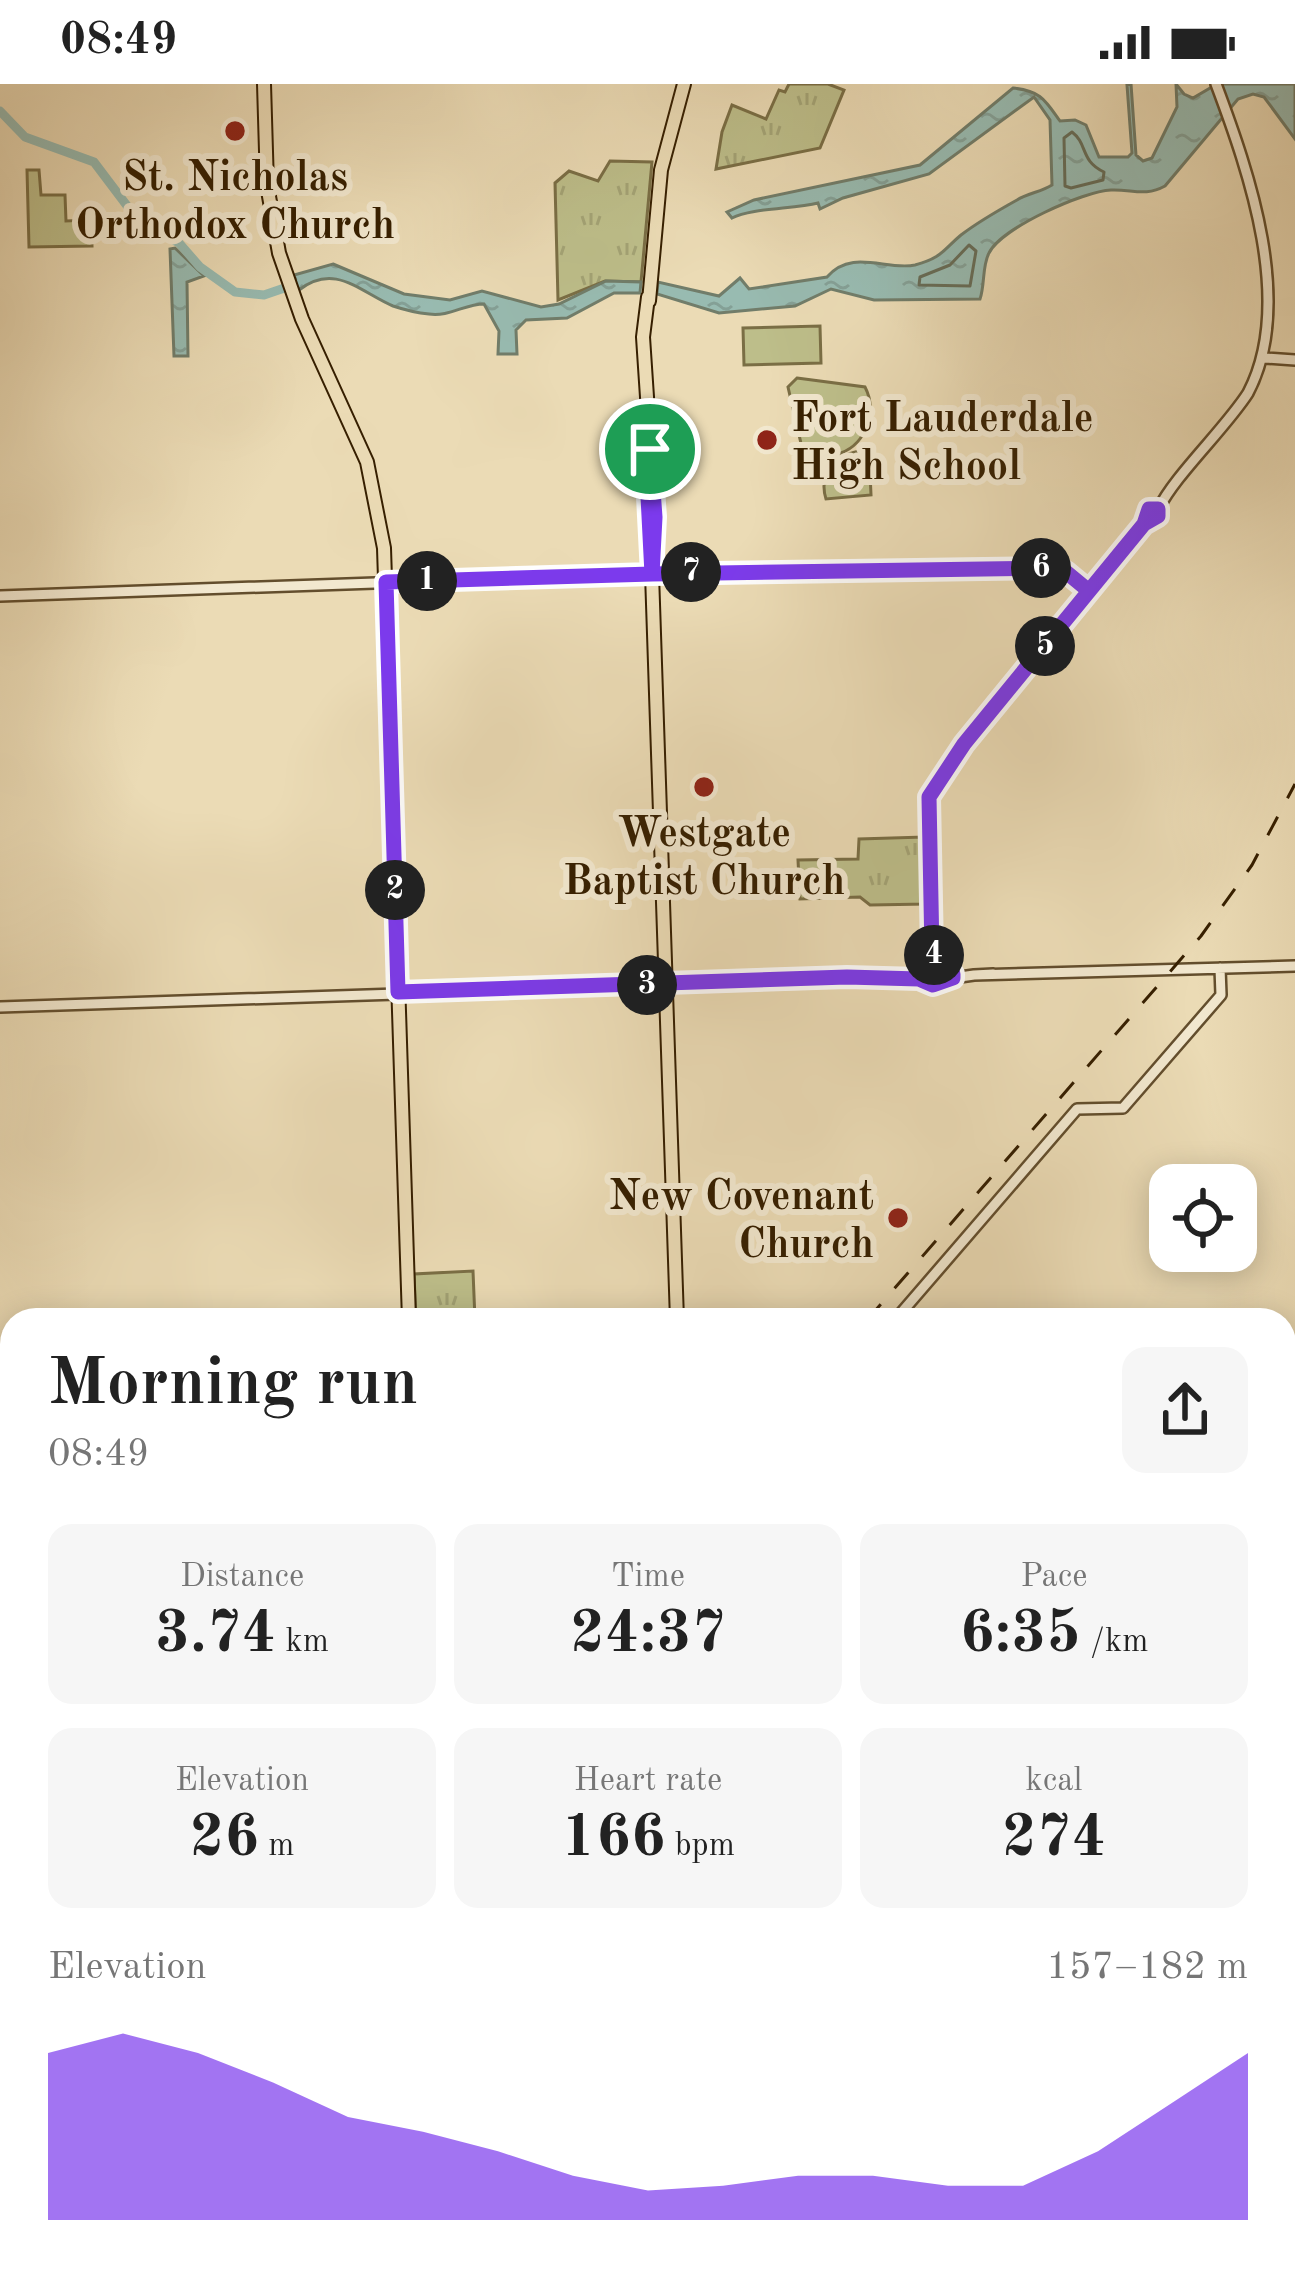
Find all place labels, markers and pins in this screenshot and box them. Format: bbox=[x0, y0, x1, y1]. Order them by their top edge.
marker: St. Nicholas Orthodox Church bbox=[222, 118, 248, 144]
place label: St. Nicholas Orthodox Church bbox=[75, 158, 395, 248]
pin bbox=[599, 398, 701, 500]
place label: Fort Lauderdale High School bbox=[791, 399, 1094, 489]
marker: Fort Lauderdale High School bbox=[754, 427, 780, 453]
pin: 6 bbox=[1011, 538, 1071, 598]
pin: 7 bbox=[661, 542, 721, 602]
pin: 1 bbox=[397, 551, 457, 611]
pin: 5 bbox=[1015, 616, 1075, 676]
marker: Westgate Baptist Church bbox=[691, 774, 717, 800]
place label: Westgate Baptist Church bbox=[563, 814, 845, 904]
pin: 2 bbox=[365, 860, 425, 920]
pin: 4 bbox=[904, 925, 964, 985]
pin: 3 bbox=[617, 955, 677, 1015]
place label: New Covenant Church bbox=[608, 1177, 874, 1267]
marker: New Covenant Church bbox=[885, 1205, 911, 1231]

